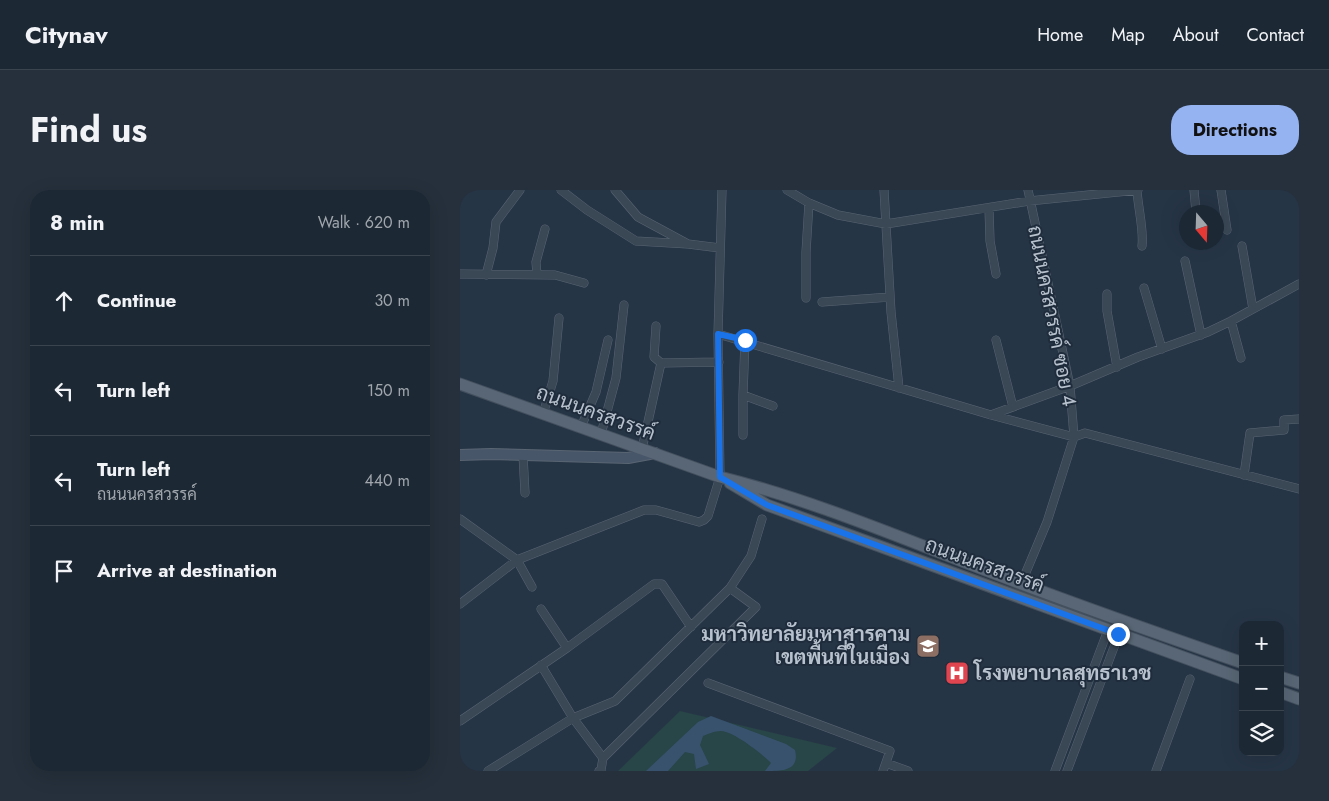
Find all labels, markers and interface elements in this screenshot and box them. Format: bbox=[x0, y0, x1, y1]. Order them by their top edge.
text: Citynav bbox=[25, 17, 108, 52]
text: Home bbox=[1037, 22, 1083, 48]
text: Map bbox=[1111, 22, 1145, 48]
text: About bbox=[1173, 22, 1218, 48]
text: Contact bbox=[1246, 22, 1304, 48]
text: Find us bbox=[30, 105, 147, 155]
button: Directions bbox=[1171, 105, 1299, 155]
north arrow bbox=[1179, 205, 1224, 250]
text: 8 min bbox=[50, 208, 105, 238]
text: Walk · 620 m bbox=[318, 211, 410, 234]
street label: ถนนนครสวรรค์ ซอย 4 bbox=[1020, 223, 1084, 409]
icon: ahead bbox=[50, 287, 78, 315]
text: Continue bbox=[97, 287, 176, 314]
text: 30 m bbox=[374, 289, 410, 312]
route start bbox=[734, 329, 757, 352]
icon: left bbox=[50, 377, 78, 405]
text: Turn left bbox=[97, 377, 170, 404]
street label: ถนนนครสวรรค์ bbox=[532, 378, 660, 448]
text: 150 m bbox=[367, 379, 410, 402]
text: Turn left bbox=[97, 456, 170, 483]
icon: left bbox=[50, 467, 78, 495]
text: 440 m bbox=[364, 469, 410, 492]
text: ถนนนครสวรรค์ bbox=[97, 483, 197, 506]
street label: ถนนนครสวรรค์ bbox=[921, 530, 1049, 600]
icon: arrive bbox=[50, 557, 78, 585]
text: Arrive at destination bbox=[97, 557, 277, 584]
place label: มหาวิทยาลัยมหาสารคาม เขตพื้นที่ในเมือง bbox=[701, 620, 910, 672]
map controls bbox=[1239, 621, 1284, 756]
button: + bbox=[1239, 621, 1284, 666]
route end bbox=[1107, 623, 1130, 646]
school or university icon: มหาวิทยาลัยมหาสารคาม เขตพื้นที่ในเมือง bbox=[915, 633, 941, 659]
place label: โรงพยาบาลสุทธาเวช bbox=[973, 659, 1151, 688]
hospital icon: โรงพยาบาลสุทธาเวช bbox=[944, 660, 970, 686]
button: − bbox=[1239, 666, 1284, 711]
button: layers bbox=[1239, 711, 1284, 756]

